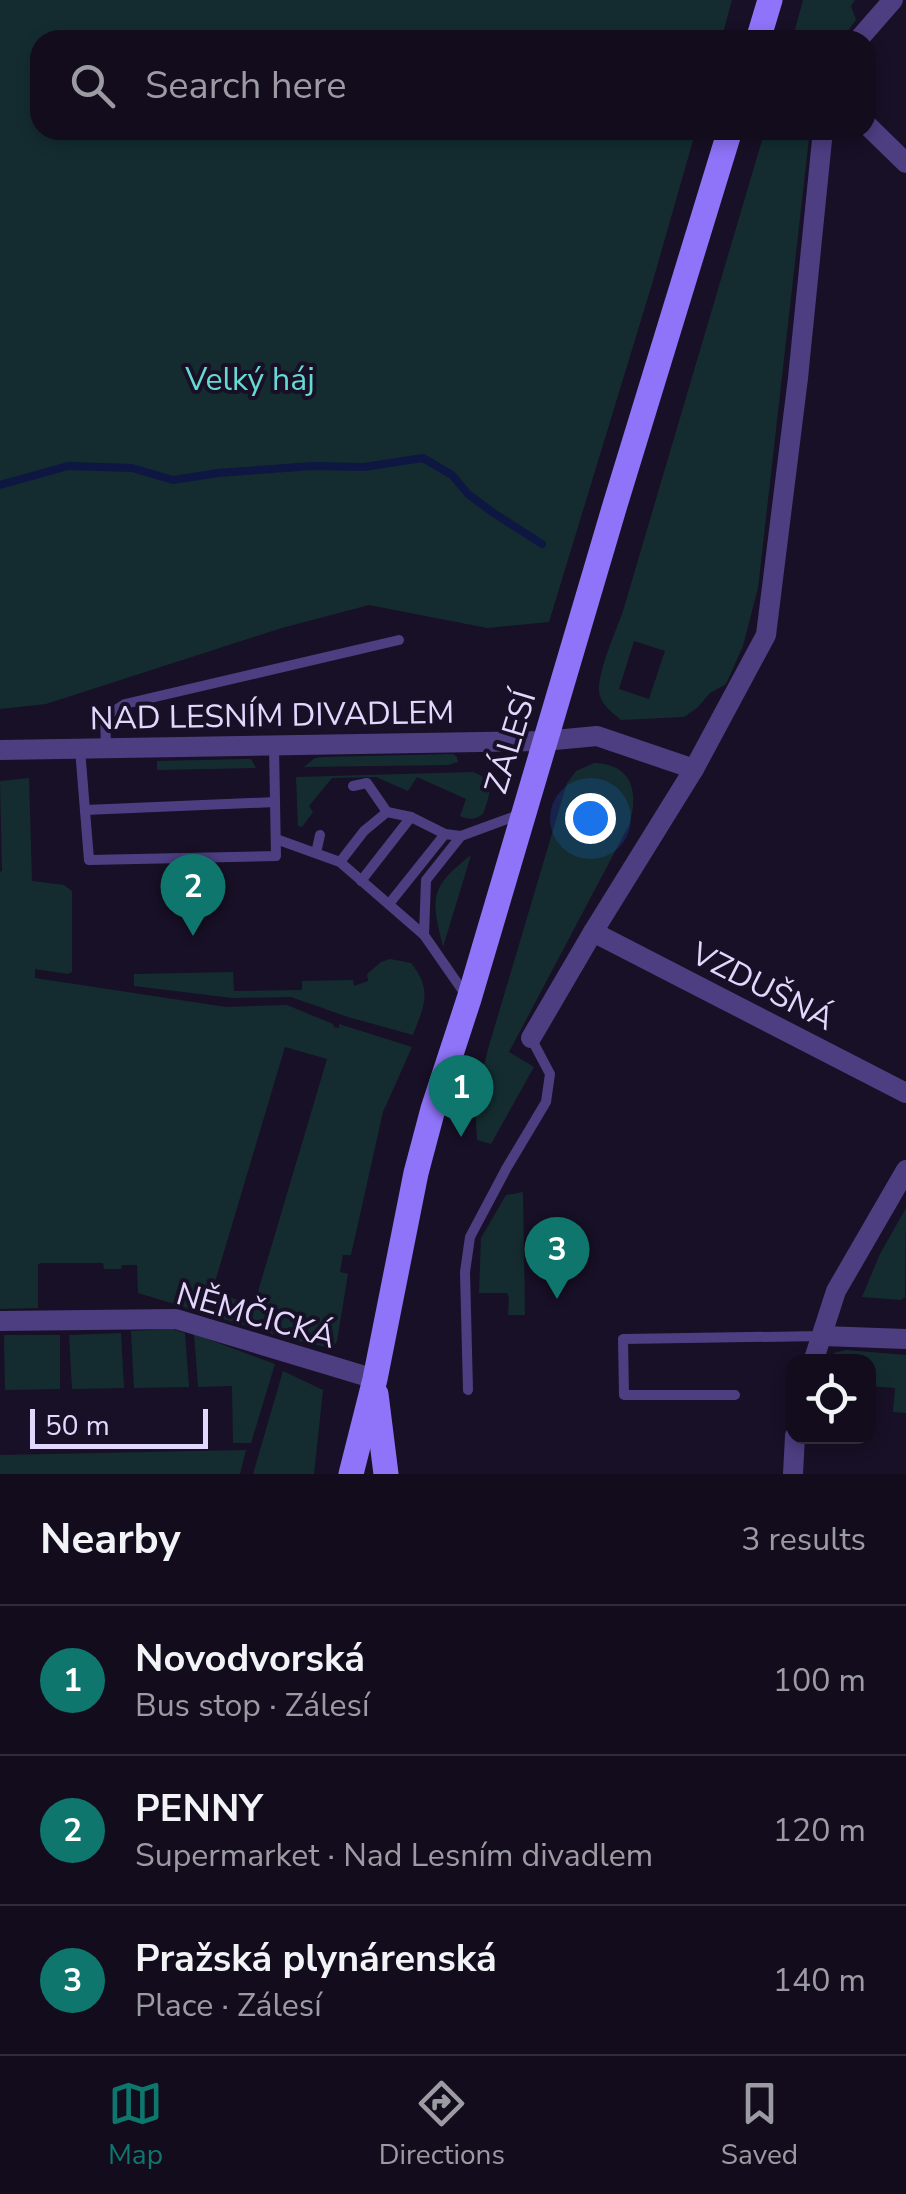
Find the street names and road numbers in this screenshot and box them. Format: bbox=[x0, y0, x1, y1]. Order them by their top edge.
street label: ZÁLESÍ bbox=[475, 684, 547, 799]
street label: NAD LESNÍM DIVADLEM bbox=[89, 691, 455, 740]
street label: VZDUŠNÁ bbox=[683, 932, 841, 1041]
street label: NĚMČICKÁ bbox=[171, 1272, 340, 1359]

